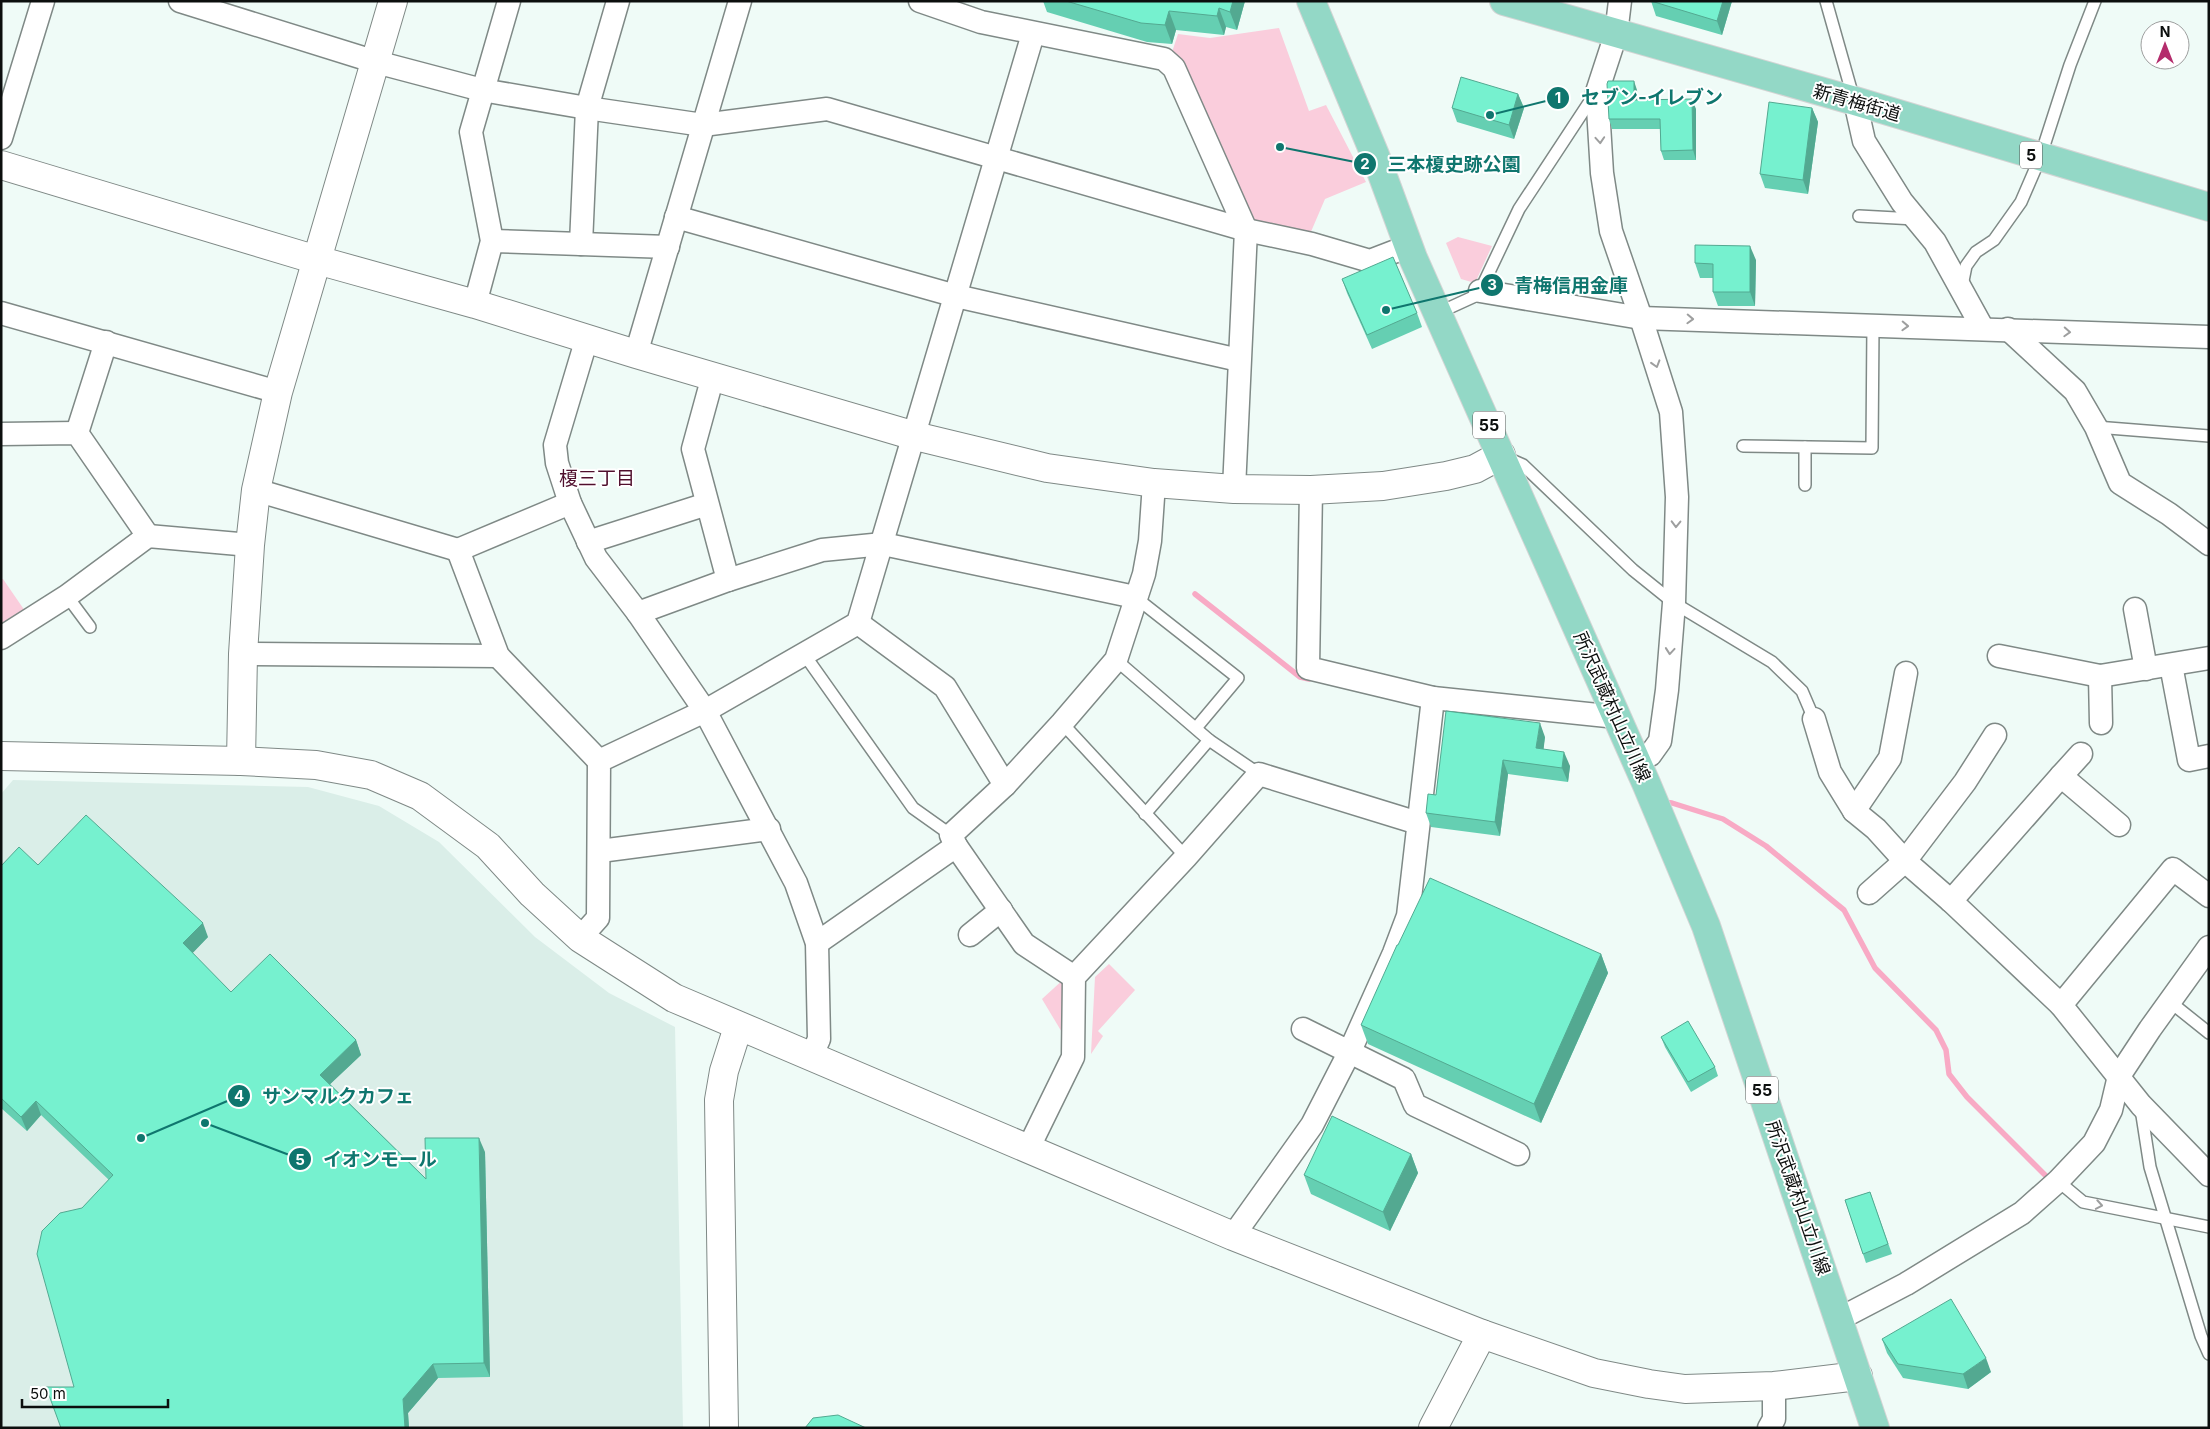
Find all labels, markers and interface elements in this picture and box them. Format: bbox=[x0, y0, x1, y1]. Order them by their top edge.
north arrow bbox=[2140, 20, 2190, 70]
text: N bbox=[2160, 23, 2170, 40]
street label: 新青梅街道 bbox=[1811, 80, 1903, 125]
callout: セブン-イレブン bbox=[1546, 81, 1733, 115]
text: セブン-イレブン bbox=[1581, 86, 1723, 109]
text: 1 bbox=[1555, 88, 1561, 107]
one-way arrow bbox=[1594, 137, 1605, 145]
road number: 5 bbox=[2020, 142, 2042, 168]
callout: 三本榎史跡公園 bbox=[1353, 147, 1531, 181]
text: 三本榎史跡公園 bbox=[1387, 153, 1521, 176]
text: 2 bbox=[1360, 154, 1370, 173]
callout: 青梅信用金庫 bbox=[1479, 268, 1638, 302]
text: 青梅信用金庫 bbox=[1514, 274, 1628, 297]
text: 3 bbox=[1487, 275, 1497, 294]
one-way arrow bbox=[1686, 314, 1694, 325]
one-way arrow bbox=[1901, 321, 1909, 332]
one-way arrow bbox=[2064, 327, 2071, 337]
one-way arrow bbox=[1650, 360, 1660, 368]
road number: 55 bbox=[1473, 412, 1505, 438]
district label: 榎三丁目 bbox=[559, 467, 635, 490]
one-way arrow bbox=[1671, 521, 1681, 529]
street label: 所沢武蔵村山立川線 bbox=[1570, 629, 1655, 785]
one-way arrow bbox=[1665, 648, 1676, 656]
road number: 55 bbox=[1746, 1076, 1778, 1104]
callout: サンマルクカフェ bbox=[227, 1079, 424, 1113]
text: サンマルクカフェ bbox=[262, 1085, 414, 1108]
text: 4 bbox=[234, 1086, 244, 1105]
street label: 所沢武蔵村山立川線 bbox=[1762, 1118, 1835, 1278]
callout: イオンモール bbox=[288, 1142, 447, 1176]
text: イオンモール bbox=[323, 1148, 437, 1171]
text: 5 bbox=[295, 1150, 305, 1169]
one-way arrow bbox=[2095, 1199, 2103, 1210]
scale bar bbox=[22, 1376, 169, 1408]
text: 50 m bbox=[30, 1384, 66, 1403]

